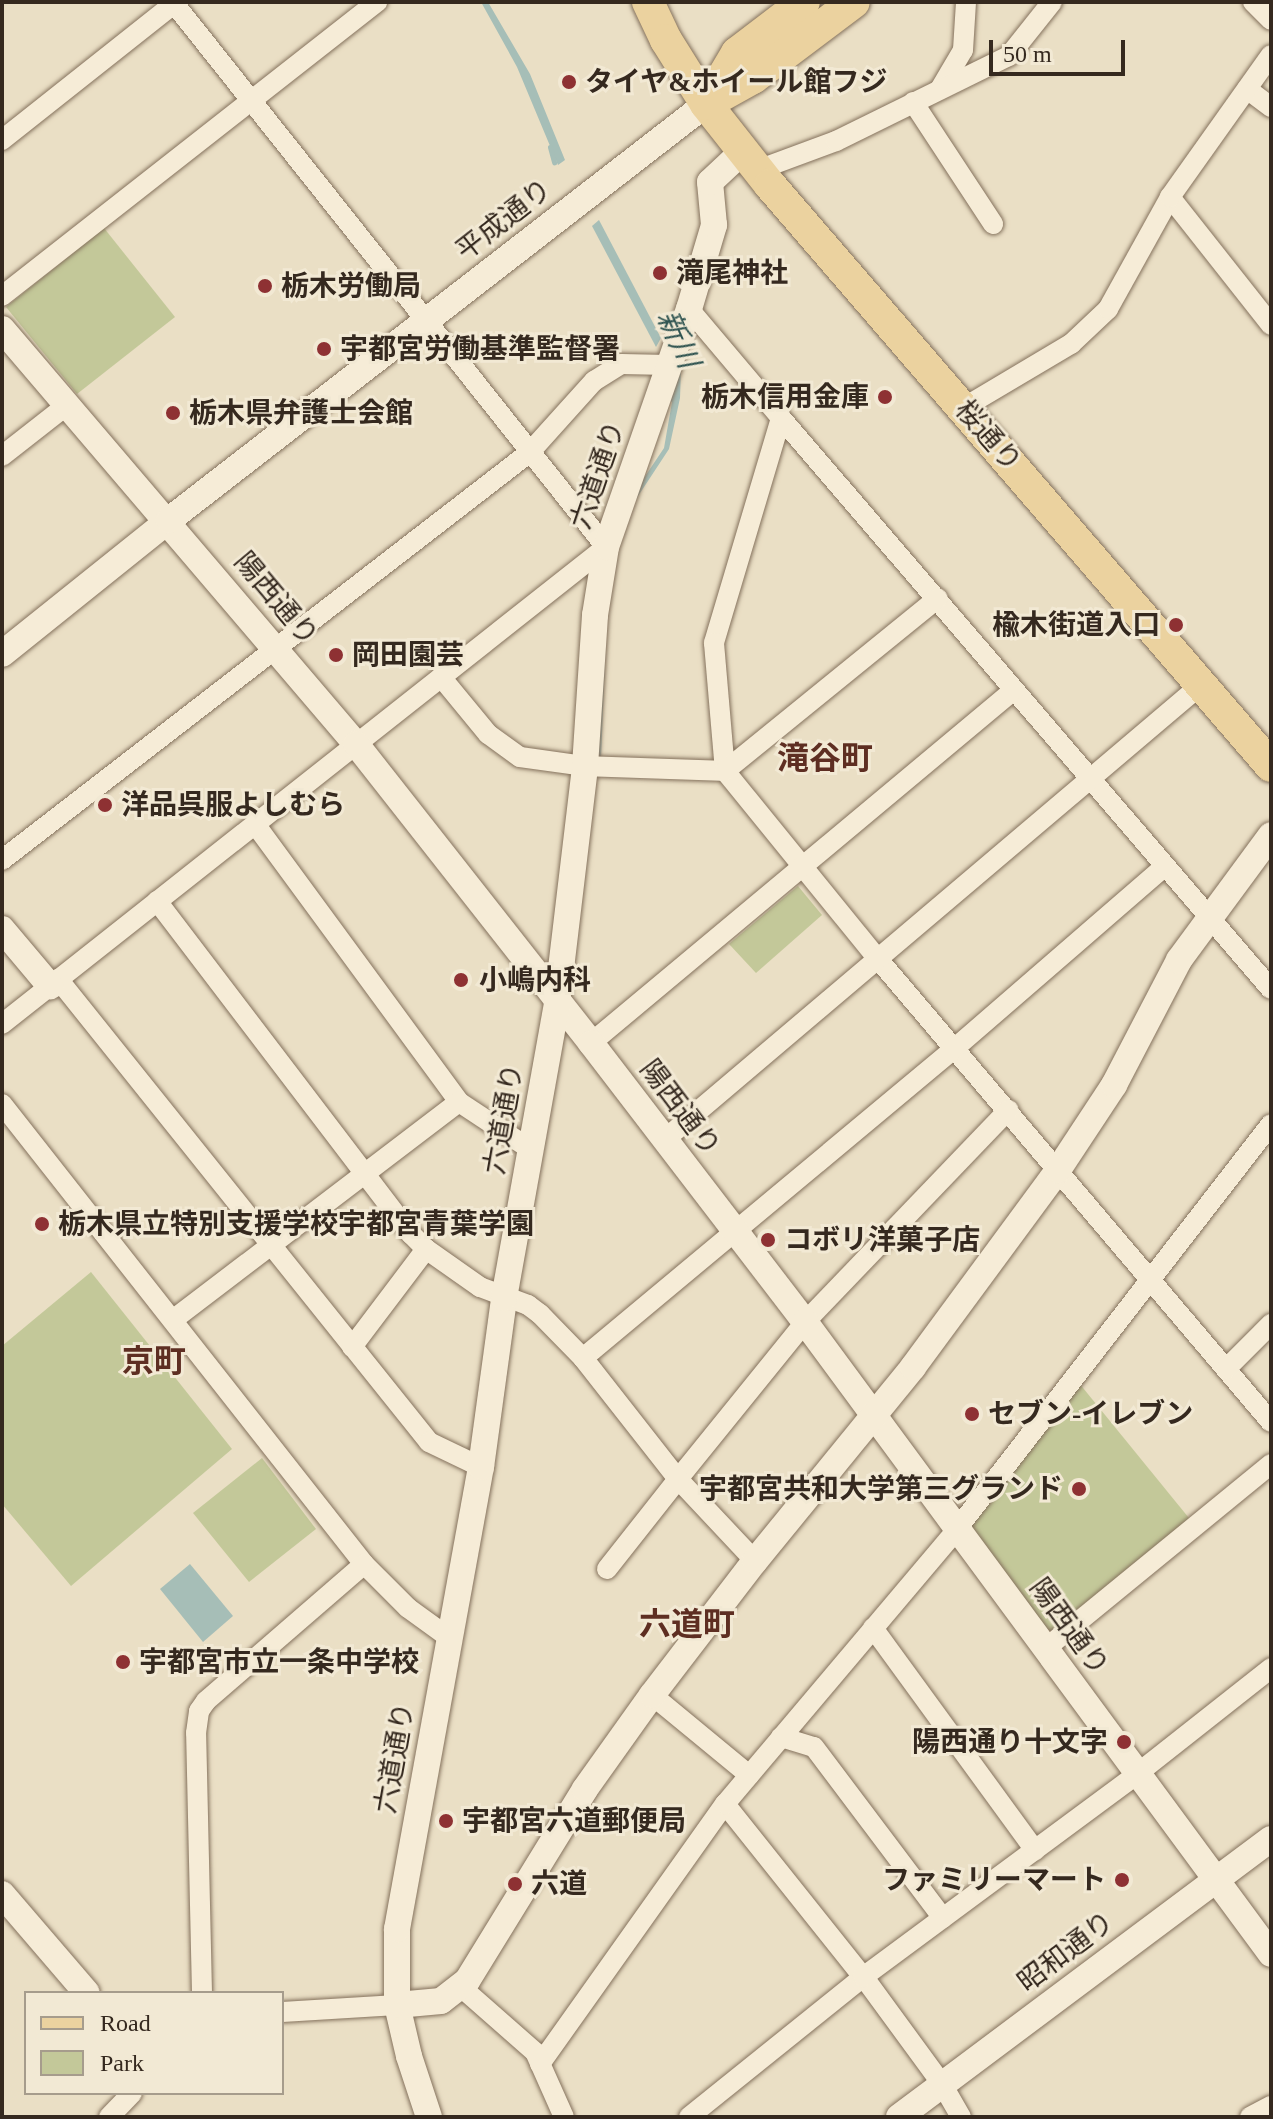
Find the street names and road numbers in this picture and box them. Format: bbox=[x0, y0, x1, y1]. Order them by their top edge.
street label: 平成通り bbox=[450, 172, 558, 268]
street label: 桜通り bbox=[948, 393, 1028, 479]
street label: 六道通り bbox=[564, 417, 632, 533]
street label: 陽西通り bbox=[227, 545, 325, 653]
street label: 陽西通り bbox=[633, 1053, 727, 1163]
street label: 六道通り bbox=[478, 1061, 530, 1177]
street label: 陽西通り bbox=[1022, 1572, 1116, 1682]
street label: 六道通り bbox=[369, 1700, 421, 1816]
street label: 昭和通り bbox=[1011, 1905, 1121, 1999]

